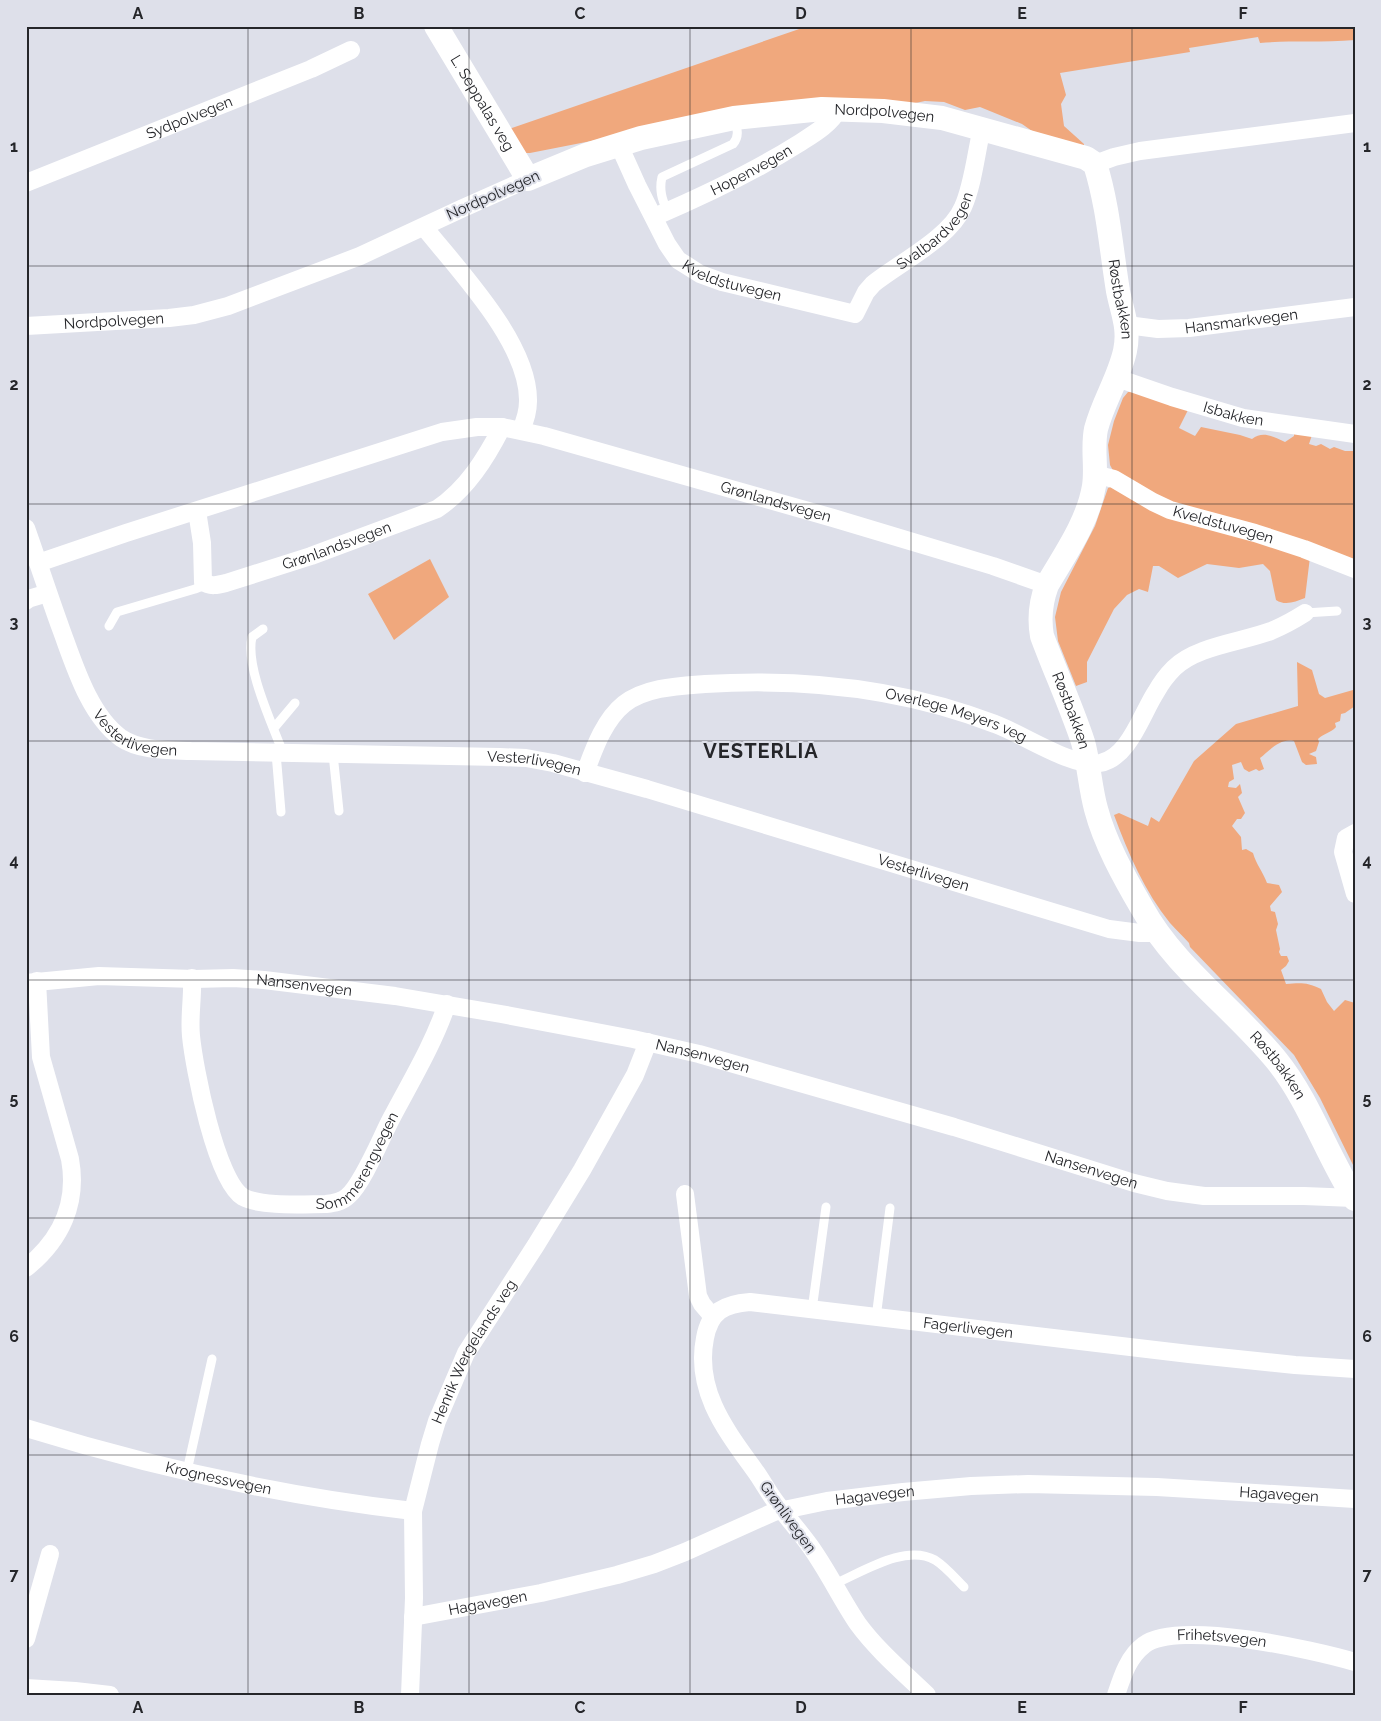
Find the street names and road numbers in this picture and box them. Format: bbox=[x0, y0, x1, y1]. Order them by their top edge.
street label: L. Seppalas veg bbox=[447, 52, 518, 154]
street label: Sydpolvegen bbox=[144, 92, 235, 143]
street label: Nordpolvegen bbox=[834, 100, 935, 126]
street label: Hopenvegen bbox=[708, 141, 795, 199]
street label: Nordpolvegen bbox=[444, 166, 542, 224]
street label: Svalbardvegen bbox=[893, 190, 977, 274]
street label: Kveldstuvegen bbox=[679, 256, 783, 305]
street label: Røstbakken bbox=[1104, 258, 1136, 340]
street label: Hansmarkvegen bbox=[1184, 305, 1299, 337]
street label: Nordpolvegen bbox=[63, 309, 164, 333]
street label: Isbakken bbox=[1201, 398, 1265, 430]
street label: Grønlandsvegen bbox=[718, 478, 833, 526]
street label: Kveldstuvegen bbox=[1171, 502, 1276, 547]
street label: Grønlandsvegen bbox=[280, 518, 394, 574]
street label: Røstbakken bbox=[1048, 669, 1093, 751]
street label: Overlege Meyers veg bbox=[884, 685, 1030, 746]
street label: Vesterlivegen bbox=[89, 706, 178, 760]
street label: Vesterlivegen bbox=[487, 748, 583, 779]
street label: Vesterlivegen bbox=[875, 850, 971, 895]
street label: Nansenvegen bbox=[256, 971, 353, 1000]
street label: Røstbakken bbox=[1246, 1027, 1310, 1103]
street label: Nansenvegen bbox=[654, 1035, 752, 1077]
street label: Sommerengvegen bbox=[315, 1109, 402, 1213]
street label: Nansenvegen bbox=[1043, 1147, 1140, 1193]
street label: Henrik Wergelands veg bbox=[428, 1276, 520, 1427]
street label: Fagerlivegen bbox=[922, 1314, 1014, 1342]
street label: Krognessvegen bbox=[164, 1458, 273, 1498]
street label: Grønlivegen bbox=[756, 1478, 820, 1556]
street label: Hagavegen bbox=[834, 1482, 915, 1509]
street label: Hagavegen bbox=[1239, 1483, 1319, 1506]
street label: Hagavegen bbox=[447, 1587, 529, 1619]
street label: Frihetsvegen bbox=[1176, 1626, 1268, 1651]

